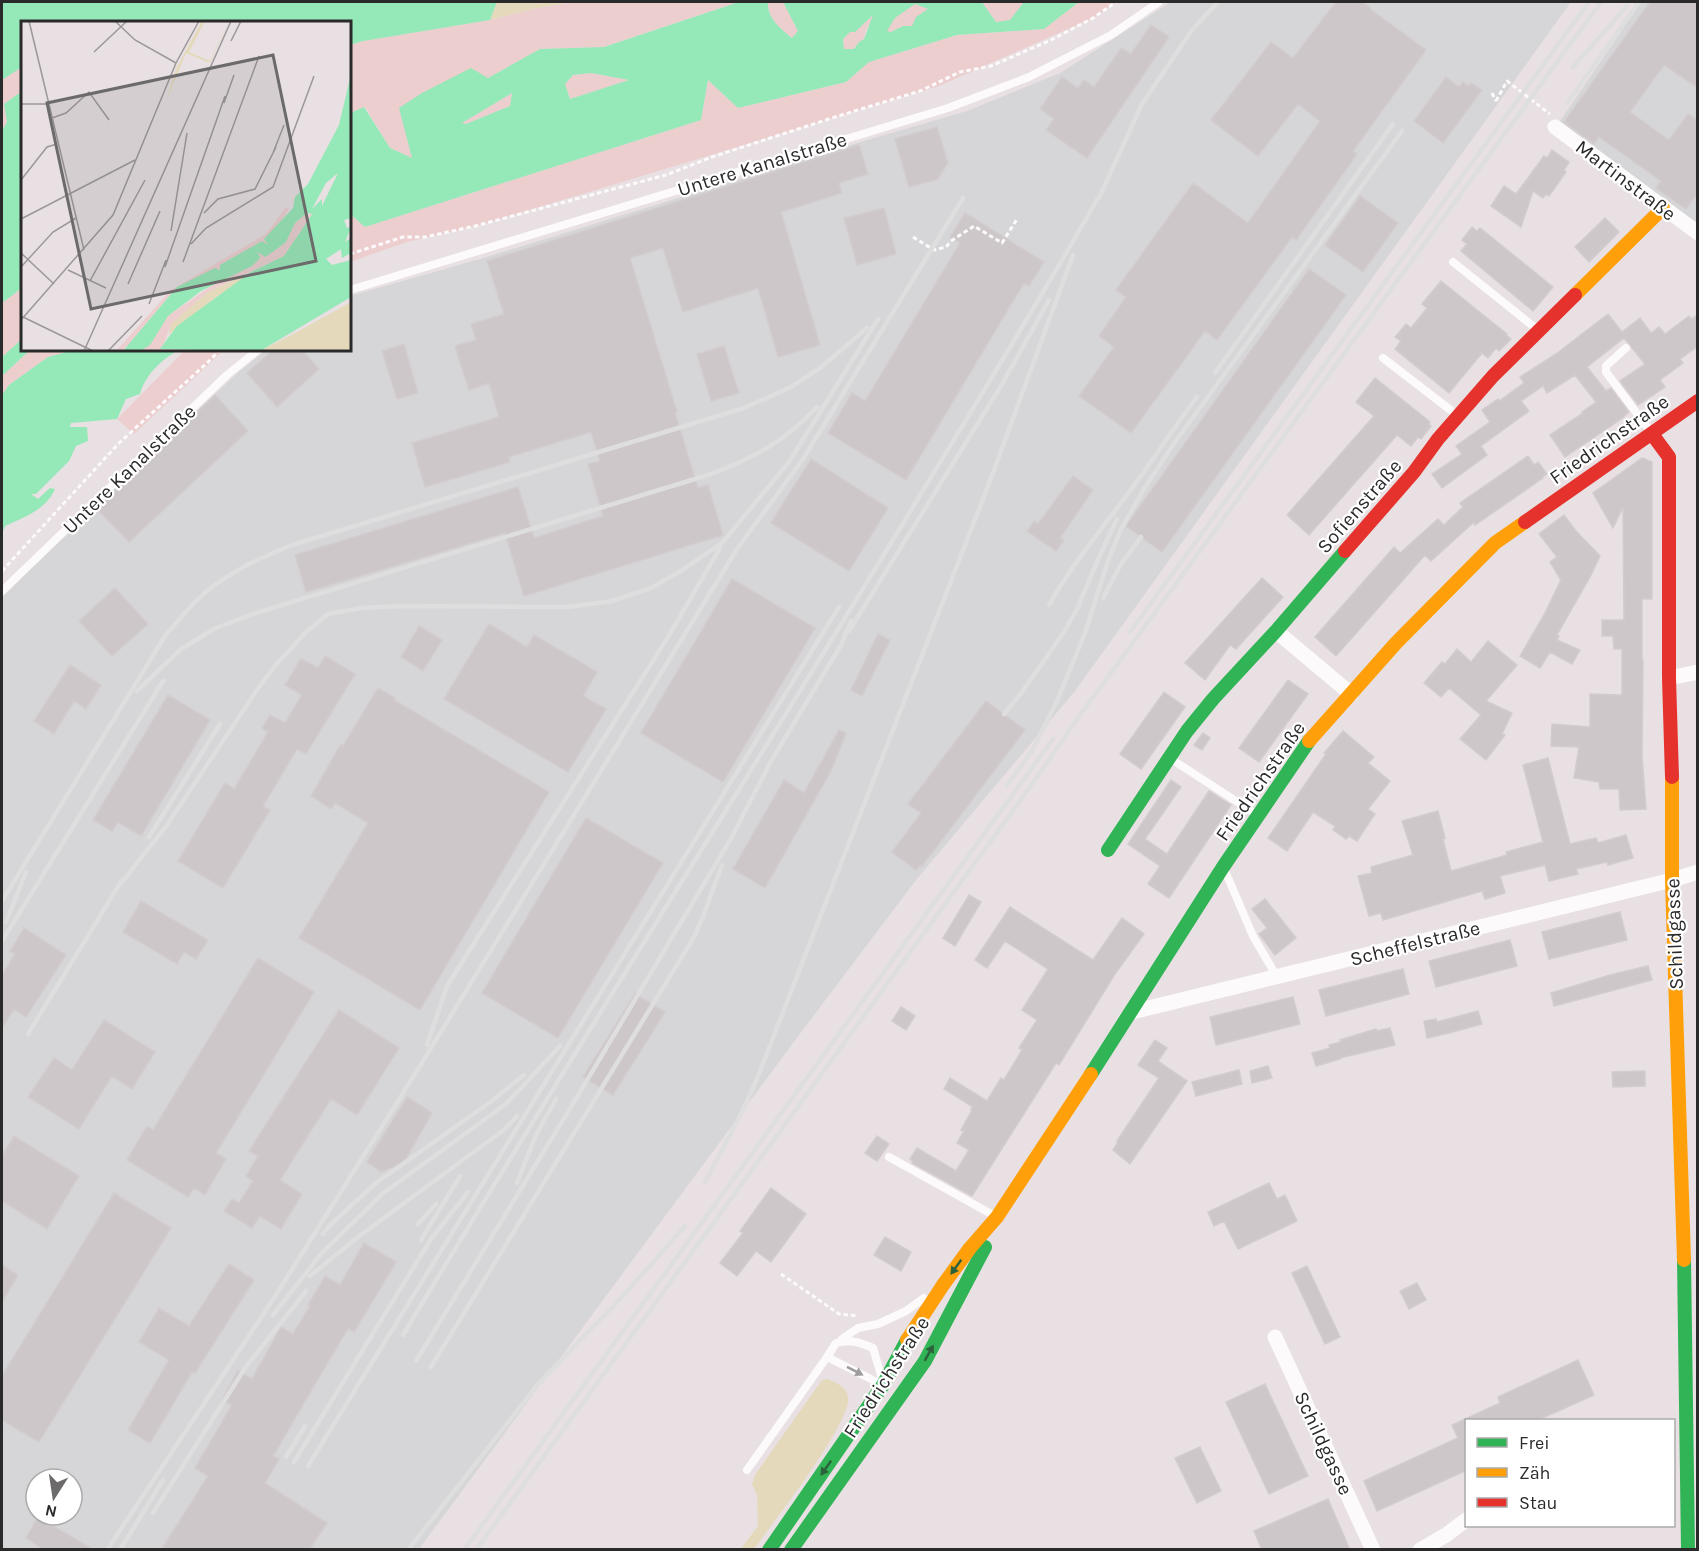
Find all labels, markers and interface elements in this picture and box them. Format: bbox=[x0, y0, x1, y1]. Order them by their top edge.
inset map bbox=[21, 21, 351, 351]
street label: Untere Kanalstraße bbox=[675, 128, 850, 201]
street label: Martinstraße bbox=[1571, 135, 1680, 226]
street label: Friedrichstraße bbox=[1545, 390, 1673, 489]
street label: Untere Kanalstraße bbox=[58, 400, 201, 539]
street label: Sofienstraße bbox=[1312, 455, 1406, 558]
street label: Friedrichstraße bbox=[1211, 717, 1310, 845]
street label: Schildgasse bbox=[1661, 878, 1688, 990]
street label: Scheffelstraße bbox=[1348, 916, 1482, 971]
one-way arrow bbox=[950, 1259, 962, 1275]
street label: Friedrichstraße bbox=[839, 1312, 934, 1442]
one-way arrow bbox=[924, 1344, 934, 1361]
one-way arrow bbox=[847, 1366, 864, 1376]
street label: Schildgasse bbox=[1290, 1388, 1358, 1499]
legend bbox=[1465, 1419, 1675, 1527]
text: Frei bbox=[1519, 1432, 1550, 1454]
one-way arrow bbox=[820, 1459, 832, 1475]
text: Zäh bbox=[1519, 1462, 1550, 1484]
north arrow bbox=[24, 1467, 84, 1527]
text: Stau bbox=[1519, 1492, 1557, 1514]
text: N bbox=[43, 1501, 59, 1522]

